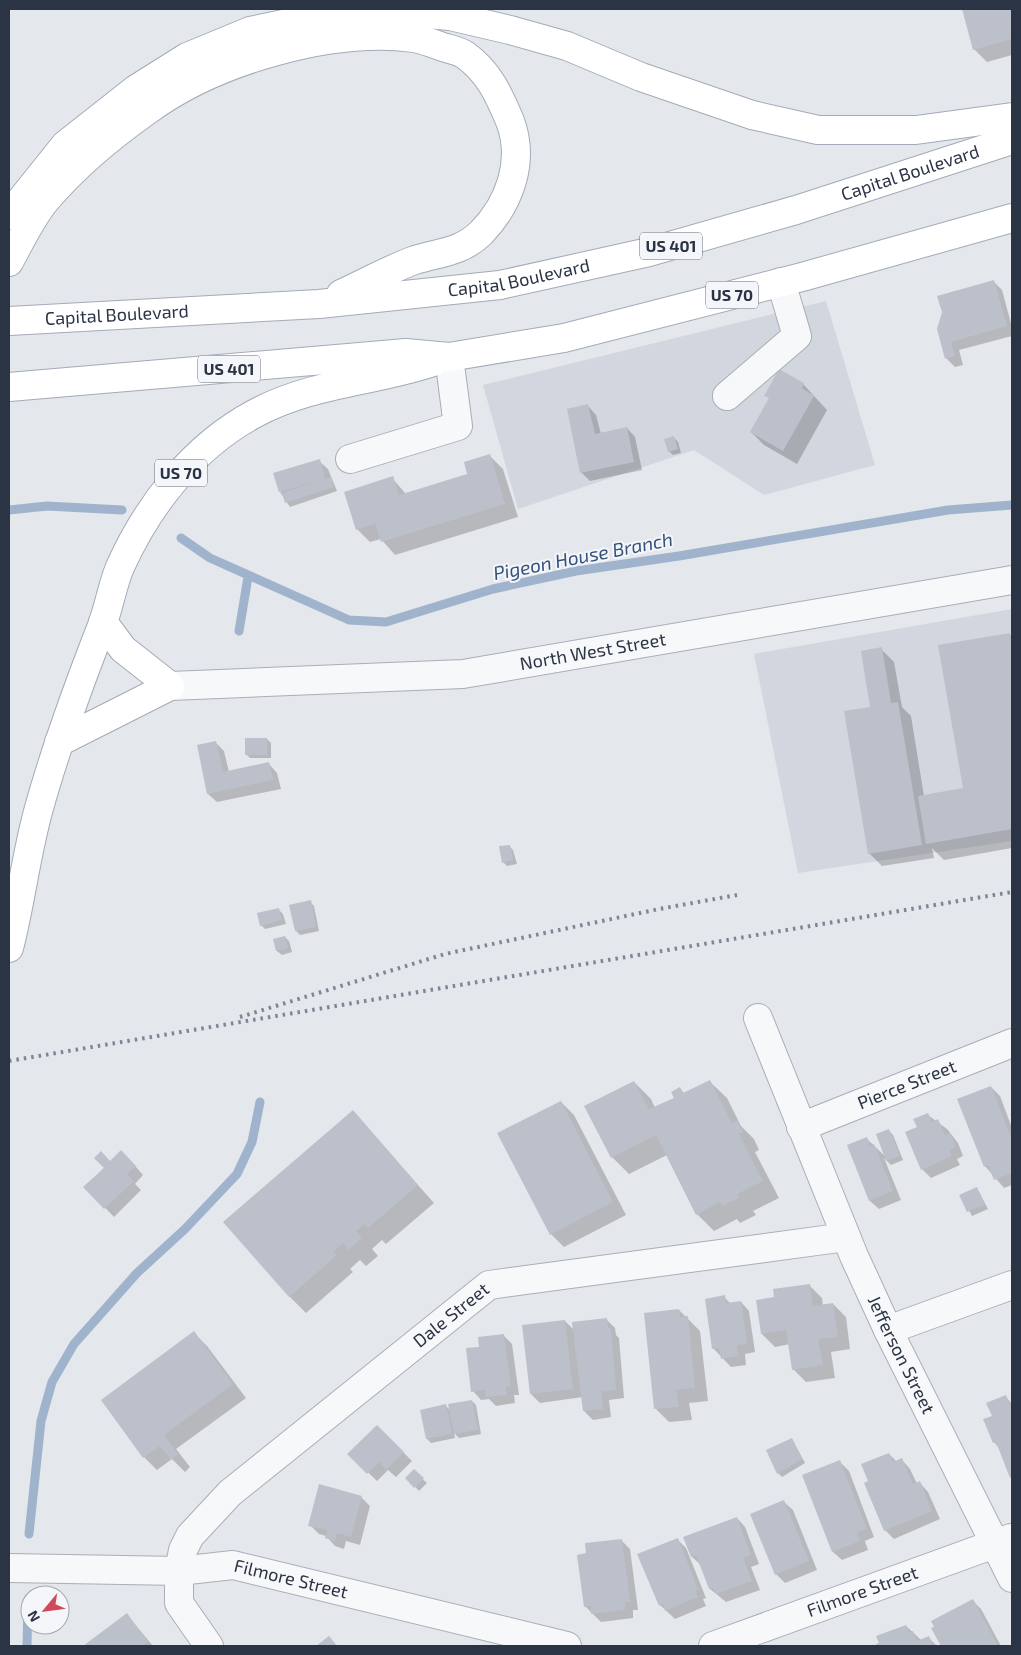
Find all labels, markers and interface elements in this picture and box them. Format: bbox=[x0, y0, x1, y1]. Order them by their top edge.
street label: Capital Boulevard bbox=[838, 139, 982, 205]
road number: US 401 bbox=[640, 232, 702, 260]
street label: Capital Boulevard bbox=[447, 253, 592, 300]
road number: US 70 bbox=[706, 282, 758, 308]
street label: Capital Boulevard bbox=[44, 299, 189, 329]
road number: US 401 bbox=[198, 356, 260, 382]
road number: US 70 bbox=[155, 459, 207, 486]
water label: Pigeon House Branch bbox=[491, 527, 675, 584]
street label: North West Street bbox=[518, 627, 668, 674]
street label: Pierce Street bbox=[854, 1054, 959, 1113]
street label: Dale Street bbox=[408, 1277, 493, 1352]
street label: Jefferson Street bbox=[864, 1292, 940, 1417]
street label: Filmore Street bbox=[232, 1554, 350, 1603]
street label: Filmore Street bbox=[804, 1561, 921, 1621]
north arrow bbox=[20, 1585, 70, 1635]
text: N bbox=[23, 1608, 43, 1625]

